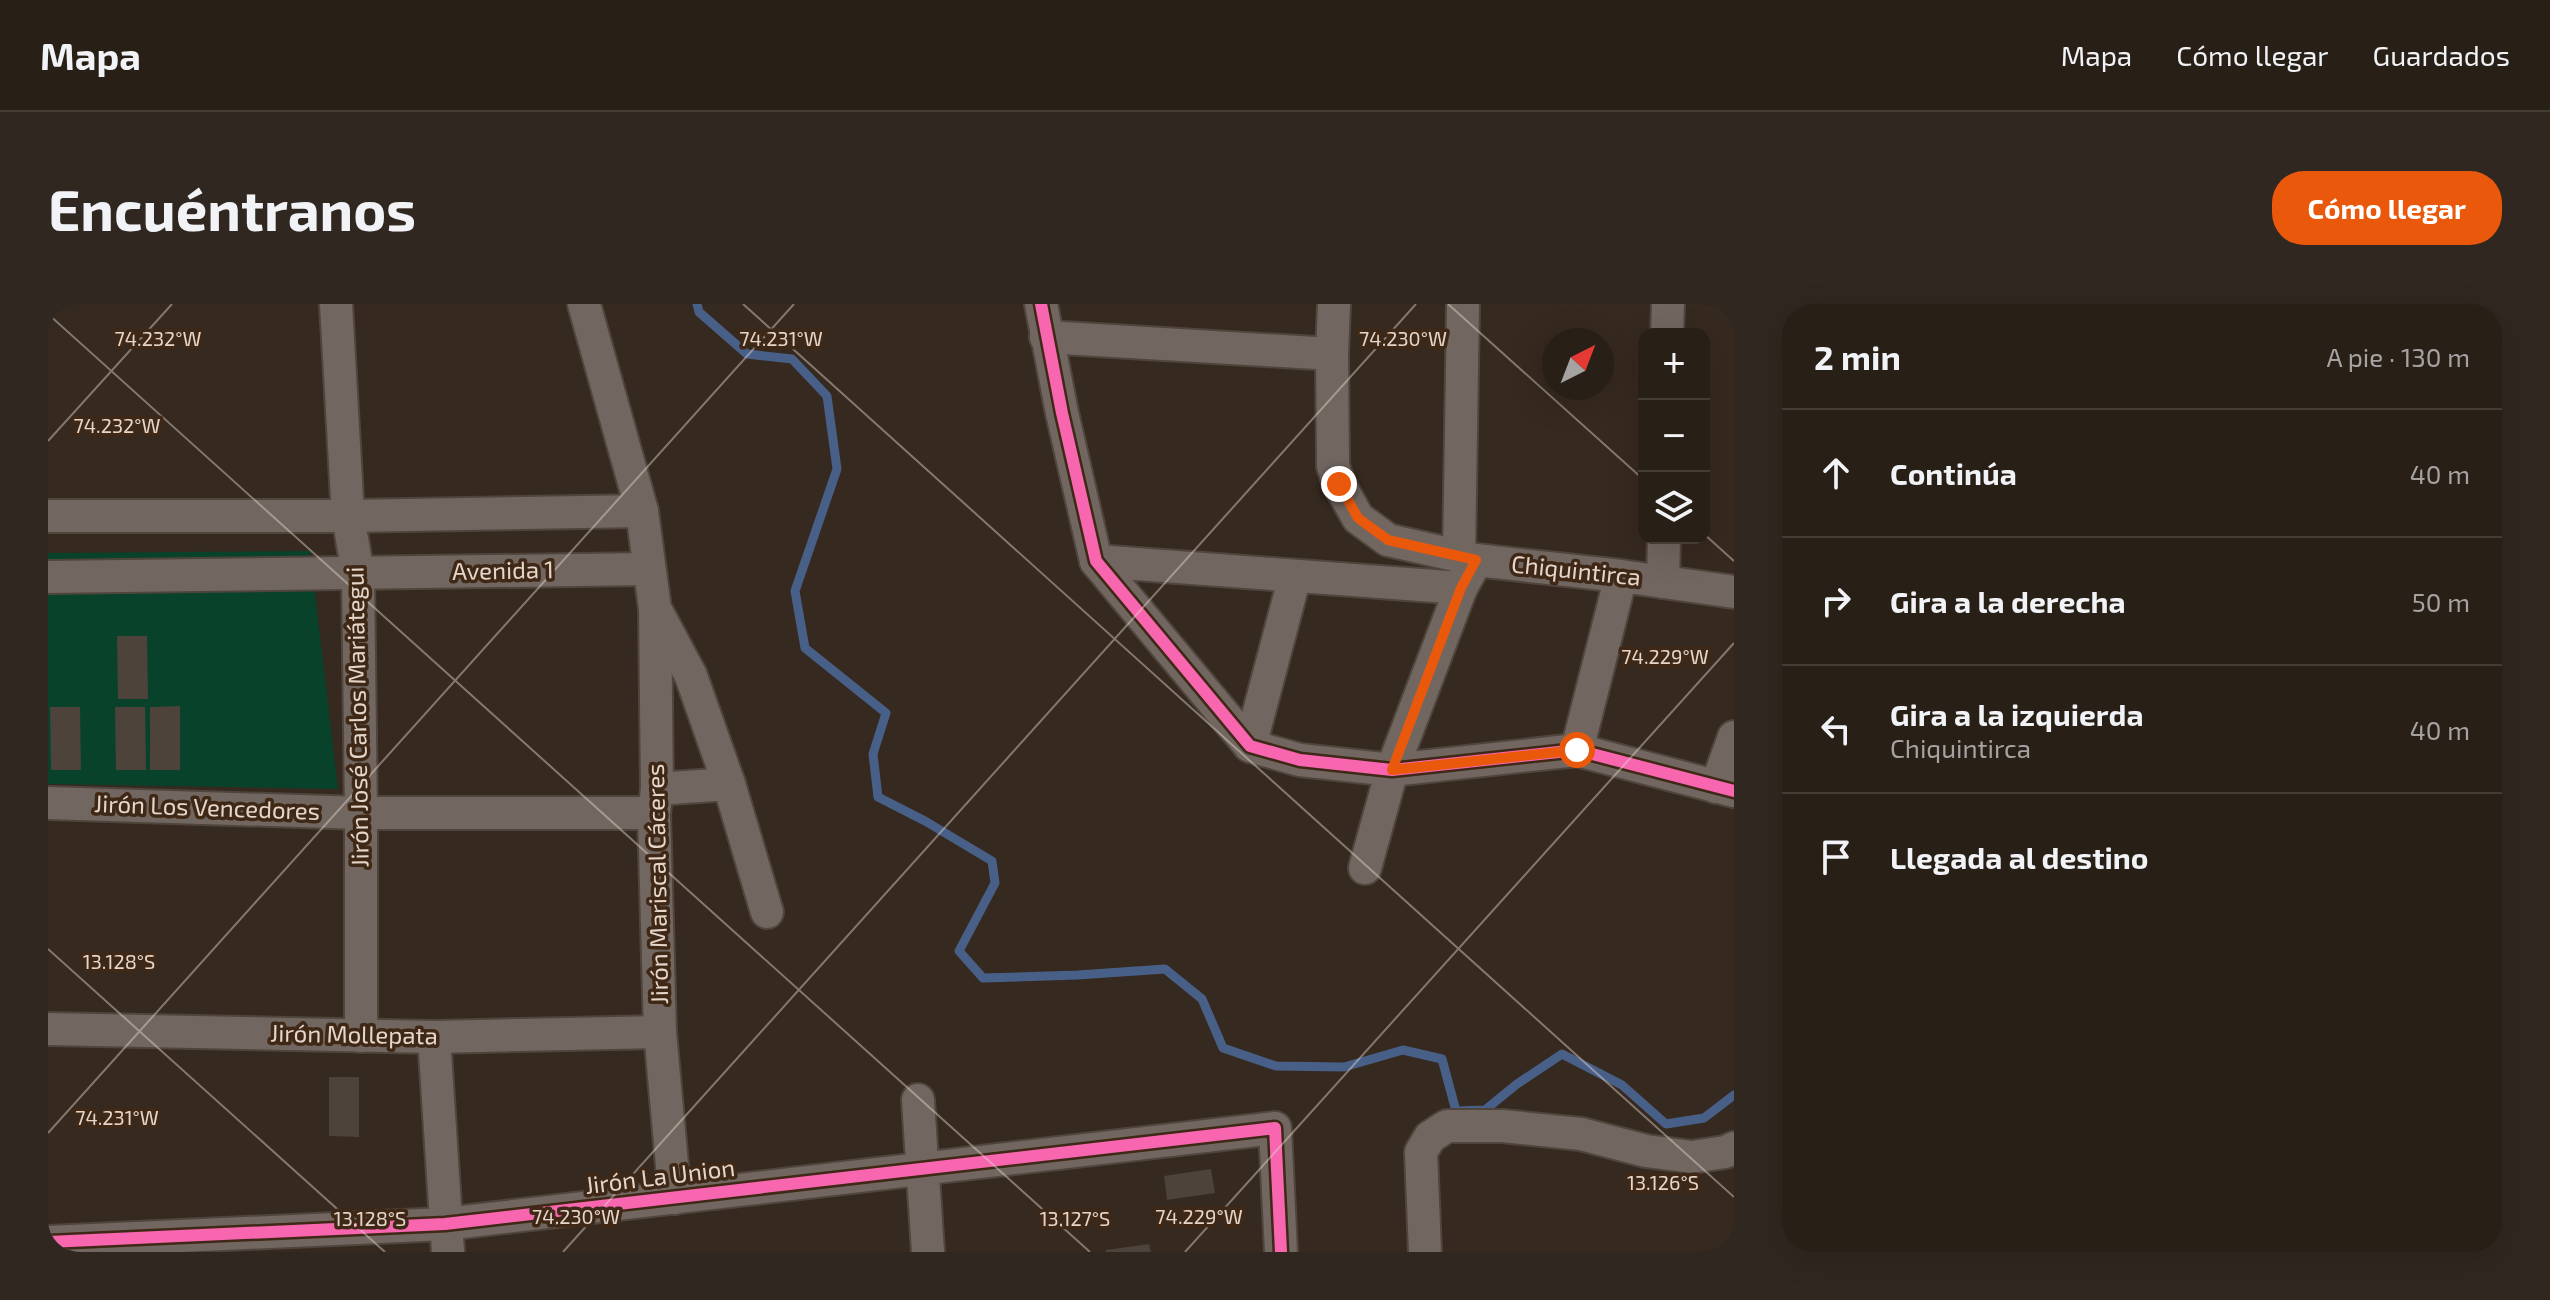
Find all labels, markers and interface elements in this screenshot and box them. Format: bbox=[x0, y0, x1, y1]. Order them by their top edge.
text: Mapa bbox=[40, 32, 141, 78]
text: Mapa bbox=[2061, 38, 2132, 72]
text: Cómo llegar bbox=[2176, 38, 2329, 72]
text: Guardados bbox=[2373, 38, 2510, 72]
button: Cómo llegar bbox=[2272, 171, 2502, 245]
text: Encuéntranos bbox=[48, 175, 416, 242]
text: 74.232°W bbox=[115, 326, 202, 350]
text: 74.231°W bbox=[739, 326, 823, 350]
text: 74.230°W bbox=[1359, 326, 1447, 350]
north arrow bbox=[1542, 328, 1614, 400]
map controls bbox=[1638, 328, 1710, 544]
button: + bbox=[1638, 328, 1710, 400]
text: 2 min bbox=[1814, 336, 1901, 377]
text: A pie · 130 m bbox=[2326, 341, 2470, 372]
button: − bbox=[1638, 400, 1710, 472]
text: 74.232°W bbox=[74, 413, 161, 437]
icon: ahead bbox=[1814, 451, 1858, 495]
text: Continúa bbox=[1890, 455, 2017, 491]
text: 40 m bbox=[2410, 458, 2470, 489]
route end bbox=[1321, 466, 1357, 502]
button: layers bbox=[1638, 472, 1710, 544]
street label: Chiquintirca bbox=[1510, 548, 1642, 591]
street label: Avenida 1 bbox=[452, 554, 554, 585]
street label: Jirón José Carlos Mariátegui bbox=[339, 566, 374, 868]
icon: right bbox=[1814, 579, 1858, 623]
text: Gira a la derecha bbox=[1890, 583, 2126, 619]
text: 50 m bbox=[2412, 586, 2470, 617]
text: 74.229°W bbox=[1621, 644, 1709, 668]
text: Gira a la izquierda bbox=[1890, 696, 2144, 732]
icon: left bbox=[1814, 707, 1858, 751]
text: 40 m bbox=[2410, 714, 2470, 745]
route start bbox=[1559, 732, 1595, 768]
text: Chiquintirca bbox=[1890, 732, 2031, 763]
street label: Jirón Mariscal Cáceres bbox=[640, 763, 673, 1005]
street label: Jirón Los Vencedores bbox=[94, 788, 320, 825]
icon: arrive bbox=[1814, 835, 1858, 879]
text: Llegada al destino bbox=[1890, 839, 2149, 875]
text: 13.128°S bbox=[83, 949, 155, 973]
street label: Jirón Mollepata bbox=[270, 1018, 438, 1049]
text: 74.231°W bbox=[75, 1105, 159, 1129]
street label: Jirón La Union bbox=[583, 1152, 736, 1199]
text: 13.126°S bbox=[1627, 1170, 1699, 1194]
text: 74.230°W bbox=[532, 1204, 620, 1228]
text: 74.229°W bbox=[1155, 1204, 1243, 1228]
text: 13.128°S bbox=[334, 1206, 406, 1230]
text: 13.127°S bbox=[1040, 1206, 1110, 1230]

